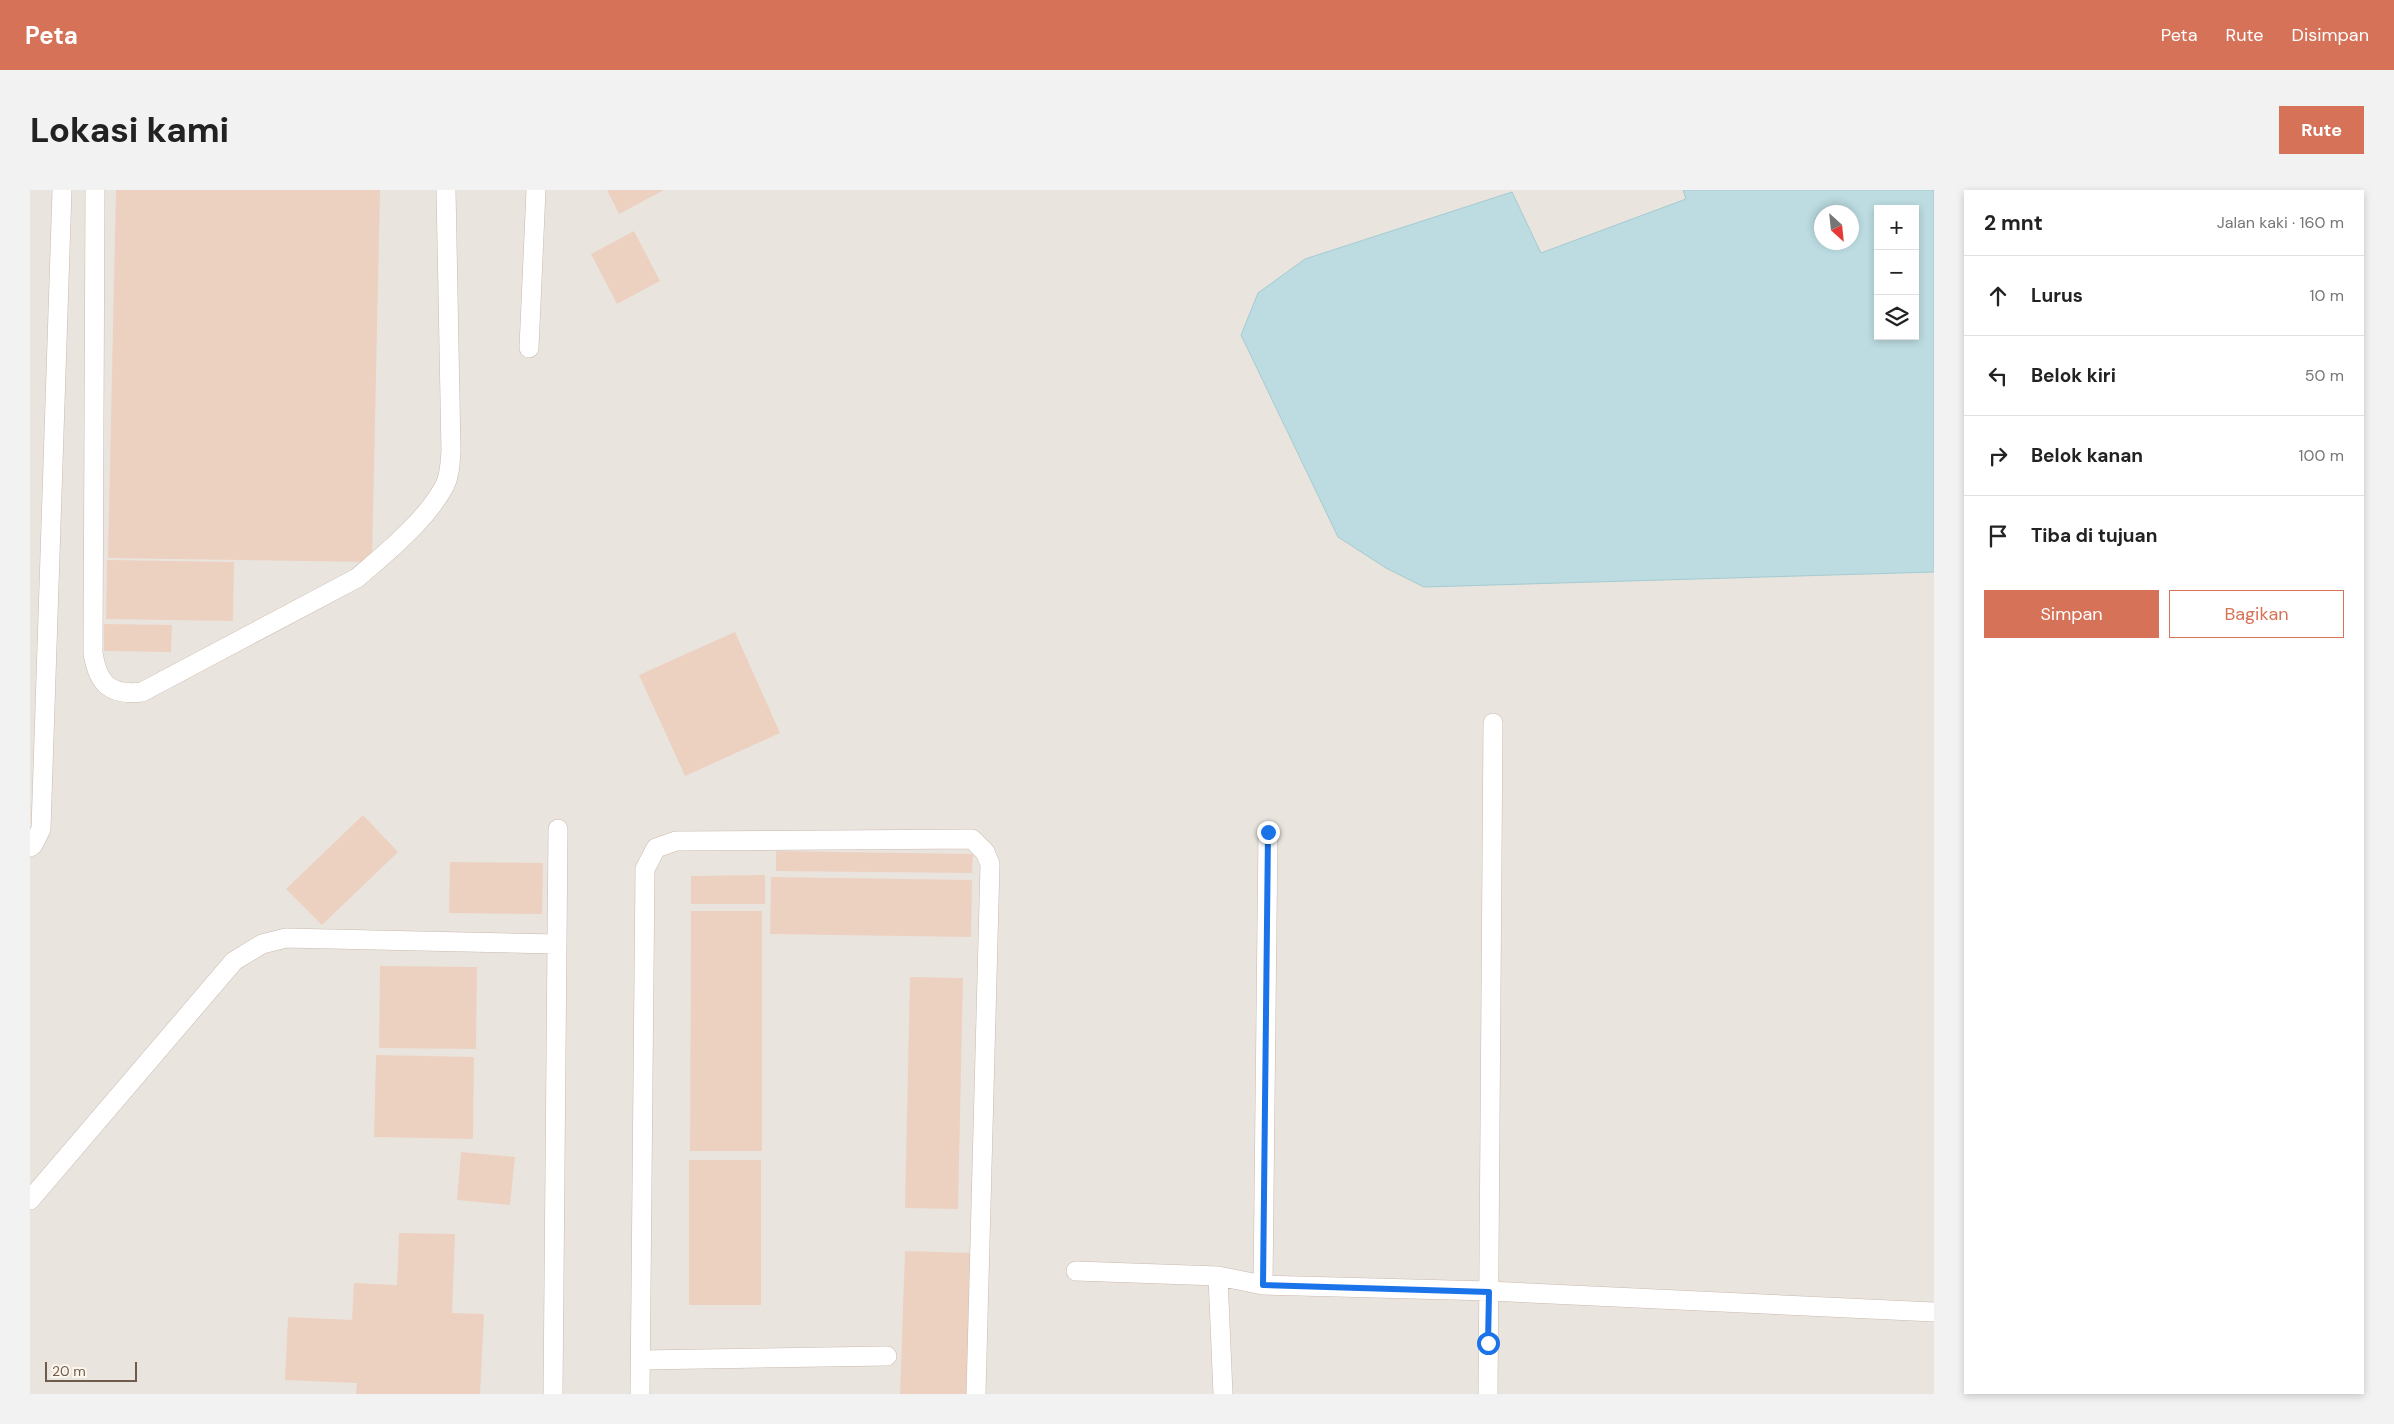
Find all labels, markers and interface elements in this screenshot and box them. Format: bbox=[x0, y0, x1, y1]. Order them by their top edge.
text: Peta bbox=[25, 20, 78, 51]
text: Peta bbox=[2161, 23, 2197, 47]
text: Rute bbox=[2225, 23, 2264, 47]
text: Disimpan bbox=[2292, 23, 2369, 47]
button: Rute bbox=[2279, 106, 2364, 154]
text: Lokasi kami bbox=[30, 107, 229, 153]
north arrow bbox=[1814, 205, 1859, 250]
map controls bbox=[1874, 205, 1919, 340]
button: + bbox=[1874, 205, 1919, 250]
text: 2 mnt bbox=[1984, 209, 2043, 237]
text: Jalan kaki · 160 m bbox=[2217, 212, 2344, 233]
button: − bbox=[1874, 250, 1919, 295]
icon: ahead bbox=[1984, 282, 2012, 310]
text: Lurus bbox=[2031, 283, 2083, 308]
text: 10 m bbox=[2310, 285, 2344, 306]
button: layers bbox=[1874, 295, 1919, 340]
icon: left bbox=[1984, 362, 2012, 390]
text: Belok kiri bbox=[2031, 363, 2116, 388]
text: 50 m bbox=[2305, 365, 2344, 386]
icon: right bbox=[1984, 442, 2012, 470]
text: Belok kanan bbox=[2031, 443, 2143, 468]
text: 100 m bbox=[2299, 445, 2344, 466]
icon: arrive bbox=[1984, 522, 2012, 550]
text: Tiba di tujuan bbox=[2031, 523, 2157, 548]
button: Simpan bbox=[1984, 590, 2159, 638]
button: Bagikan bbox=[2169, 590, 2344, 638]
route end bbox=[1257, 821, 1280, 844]
route start bbox=[1477, 1332, 1500, 1355]
scale bar bbox=[45, 1359, 138, 1382]
text: 20 m bbox=[52, 1362, 86, 1380]

